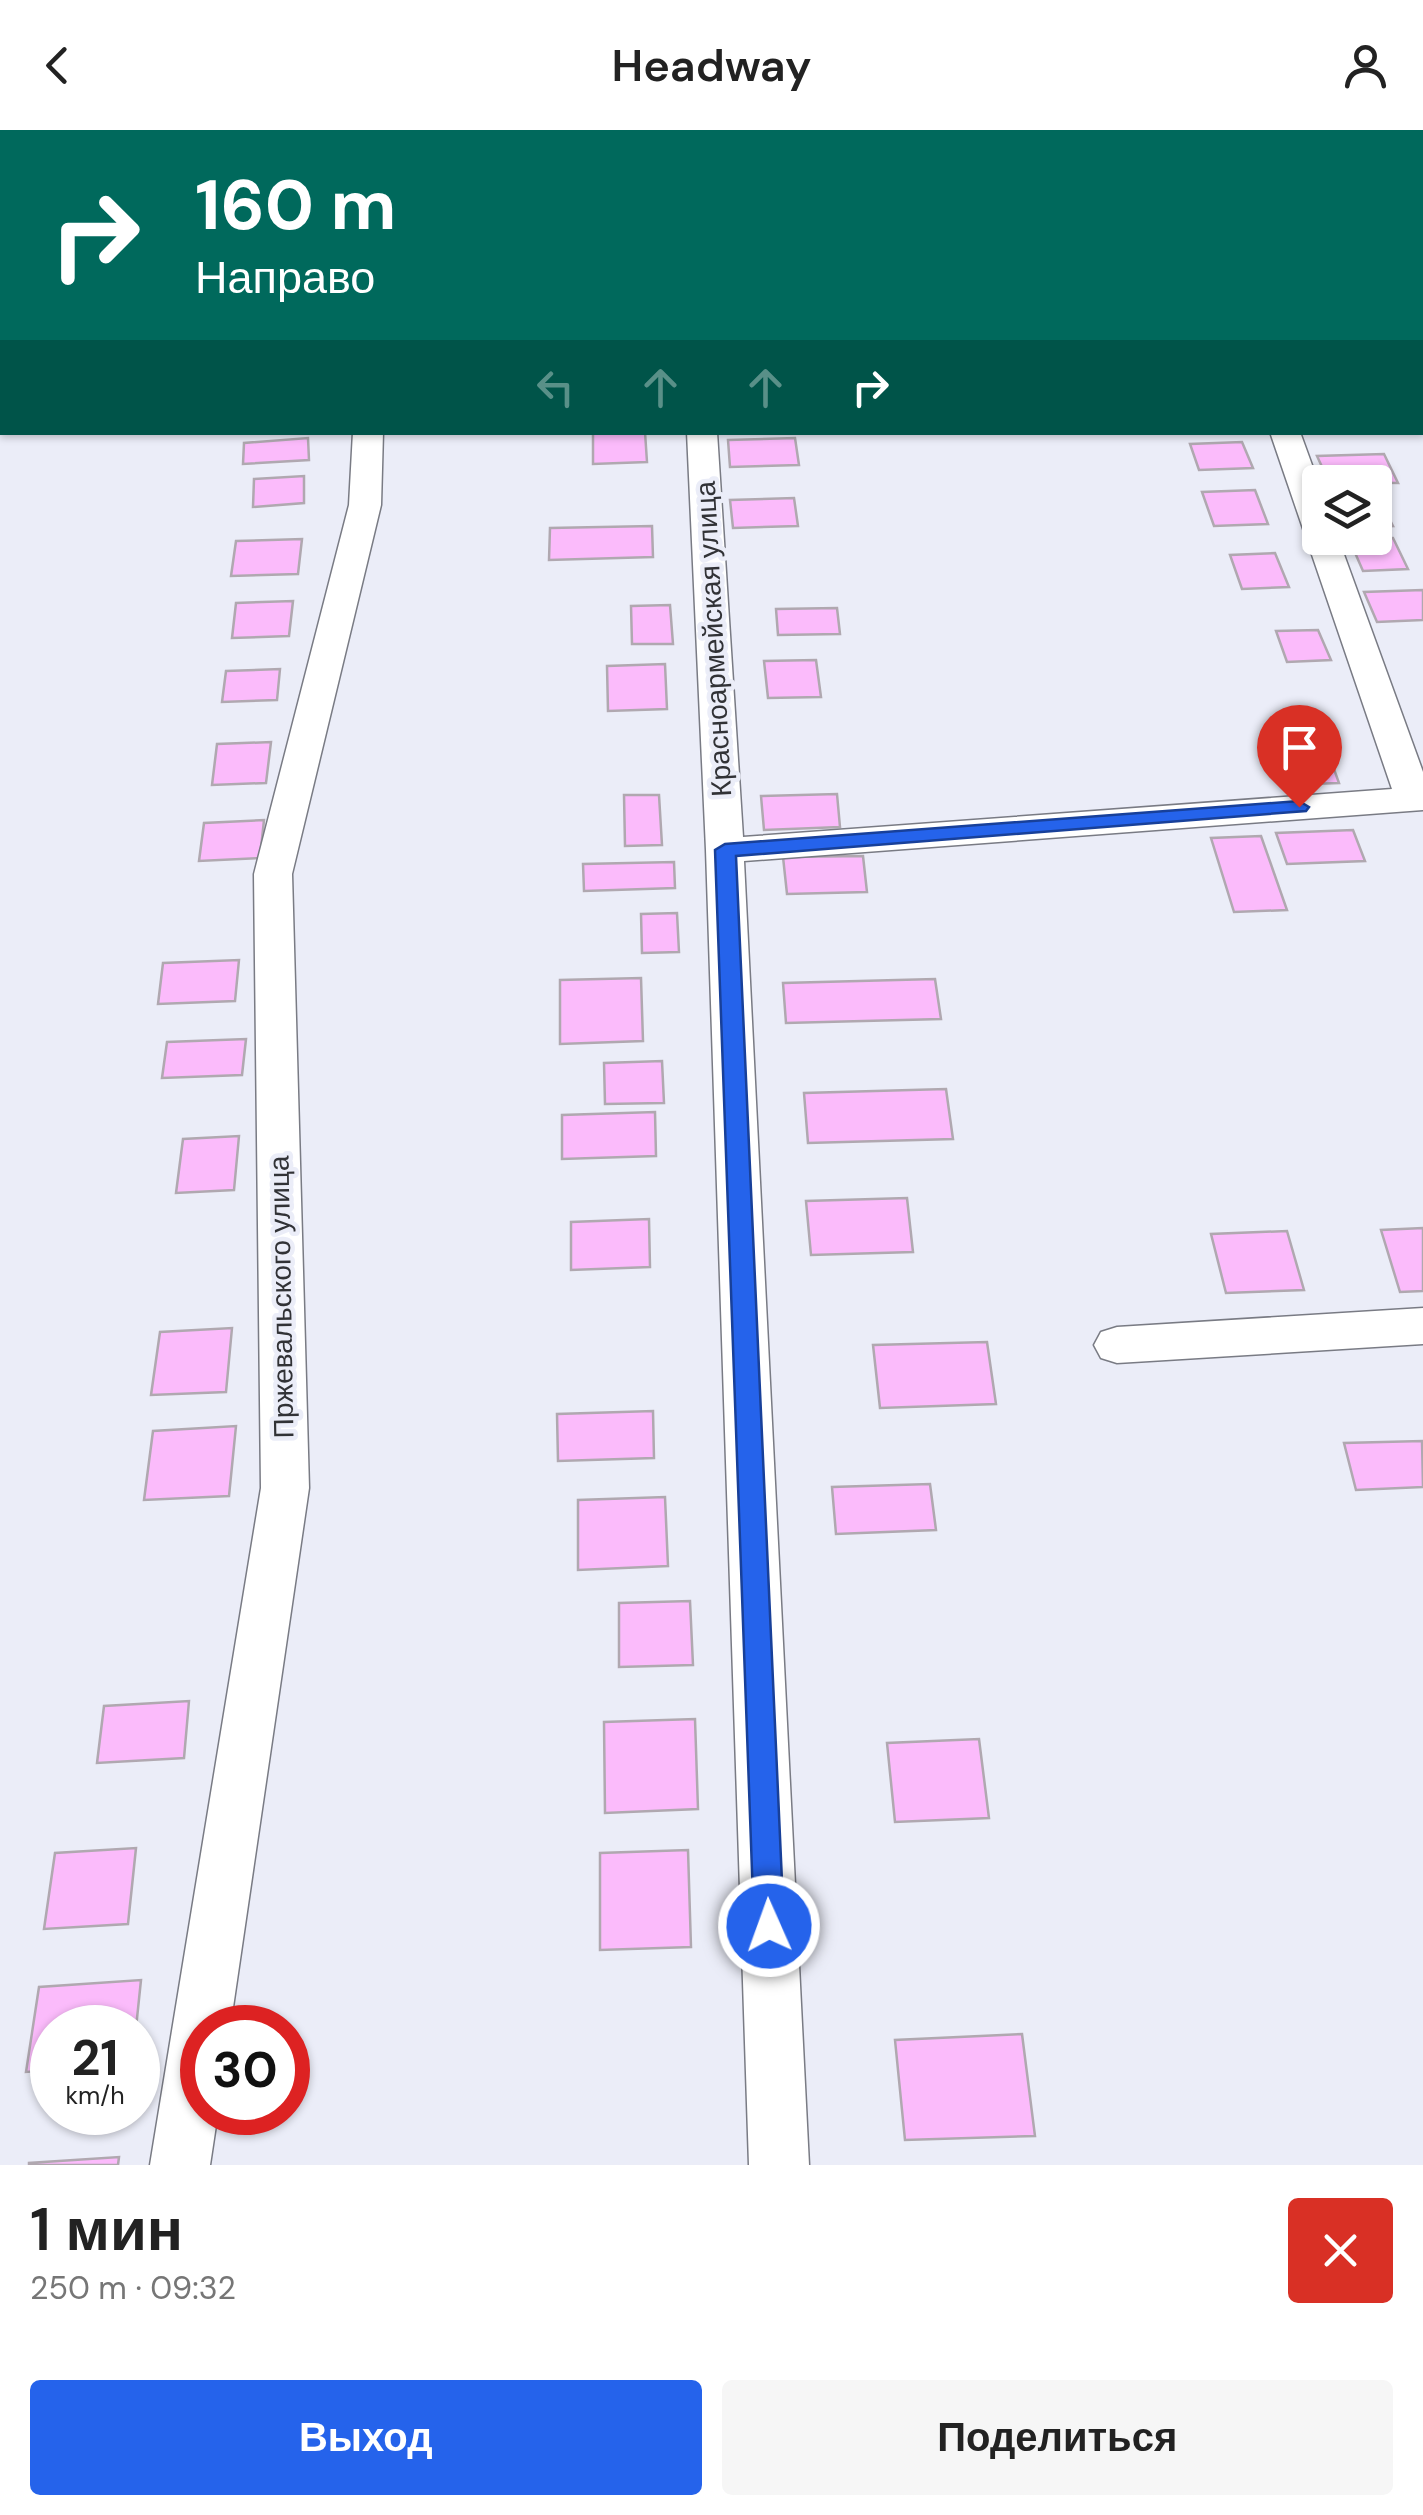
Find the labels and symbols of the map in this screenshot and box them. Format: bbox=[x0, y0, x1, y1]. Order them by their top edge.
street label: Красноармейская улица bbox=[687, 480, 740, 798]
pin bbox=[1257, 705, 1342, 808]
street label: Пржевальского улица bbox=[261, 1155, 302, 1439]
position arrow bbox=[717, 1874, 821, 1978]
speed limit sign: 30 bbox=[180, 2005, 310, 2135]

